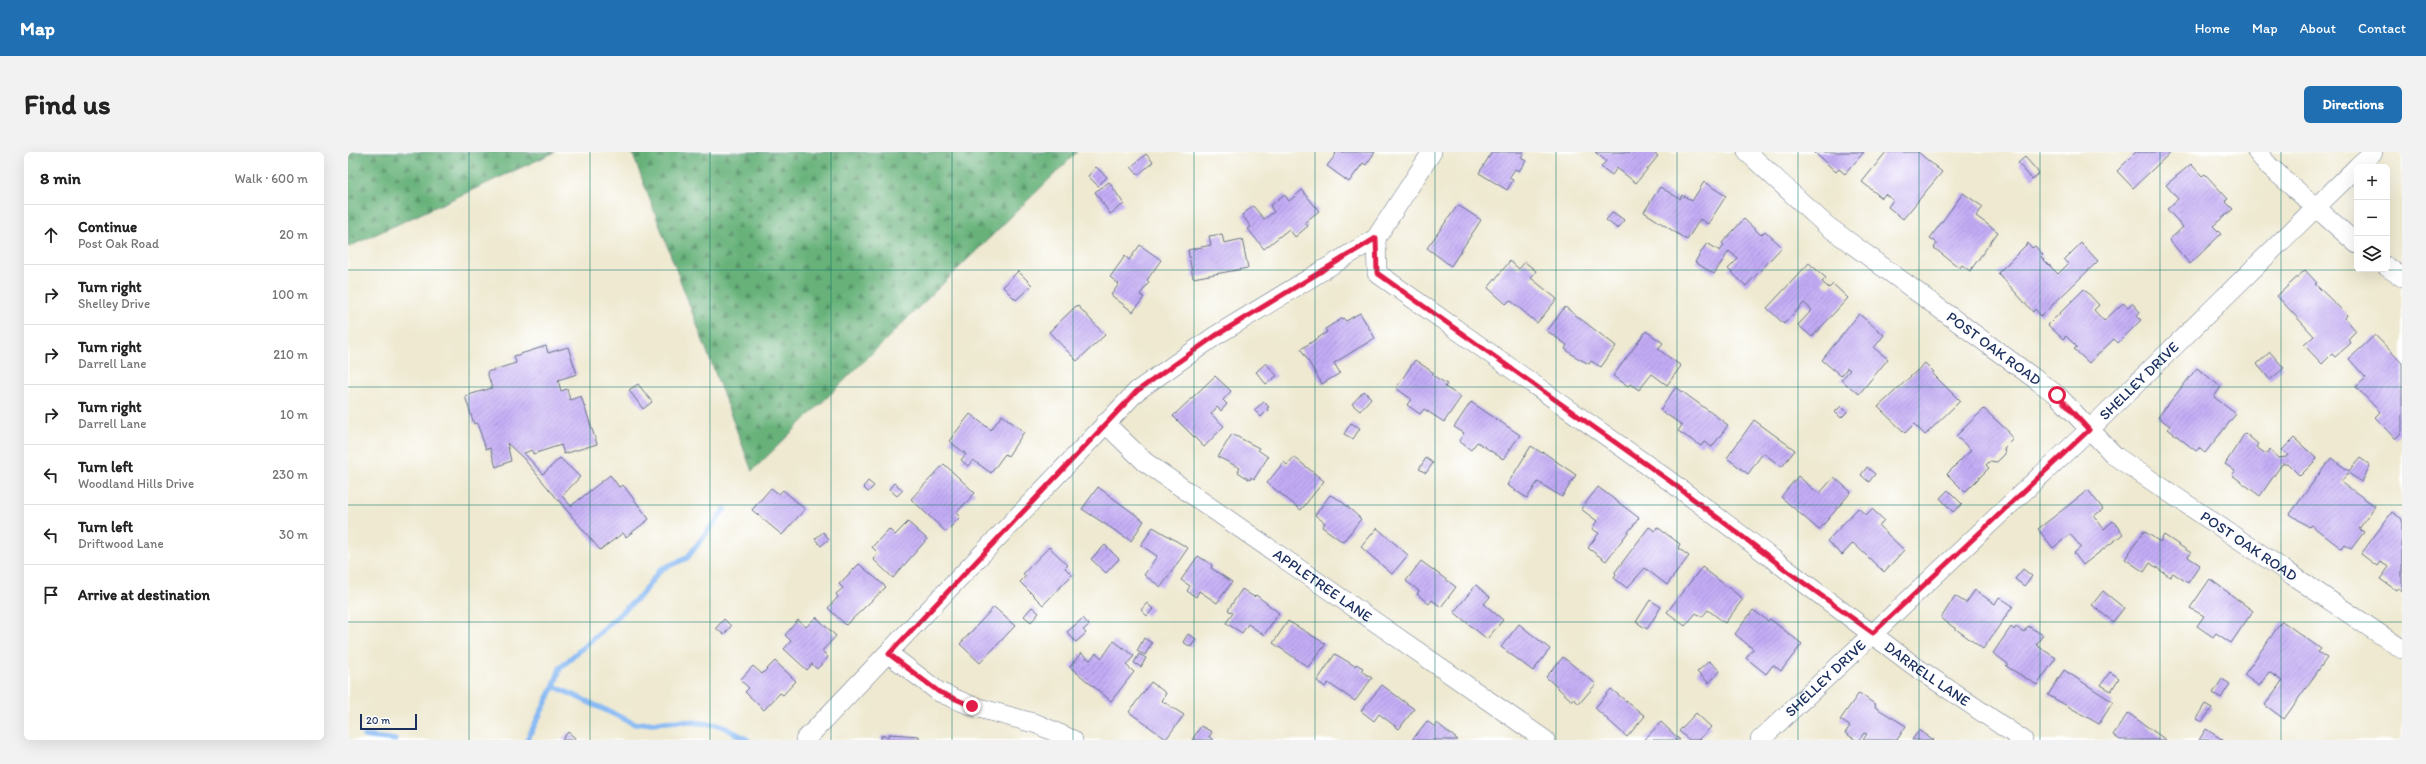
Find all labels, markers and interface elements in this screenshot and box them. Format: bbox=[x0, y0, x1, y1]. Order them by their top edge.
text: Map bbox=[20, 17, 55, 40]
text: Home bbox=[2195, 20, 2230, 37]
text: Map bbox=[2252, 20, 2278, 37]
text: About bbox=[2300, 20, 2336, 37]
text: Contact bbox=[2358, 20, 2406, 37]
button: Directions bbox=[2304, 86, 2402, 123]
text: Find us bbox=[24, 87, 111, 121]
map controls bbox=[2354, 164, 2390, 272]
button: + bbox=[2354, 164, 2390, 200]
text: 8 min bbox=[40, 168, 81, 188]
text: Walk · 600 m bbox=[235, 171, 308, 186]
button: − bbox=[2354, 200, 2390, 236]
text: Continue bbox=[78, 218, 137, 236]
icon: ahead bbox=[40, 224, 62, 246]
text: 20 m bbox=[279, 227, 308, 242]
text: Post Oak Road bbox=[78, 236, 159, 251]
button: layers bbox=[2354, 236, 2390, 272]
text: Turn right bbox=[78, 278, 142, 296]
icon: right bbox=[40, 284, 62, 306]
text: 100 m bbox=[272, 287, 308, 302]
text: Shelley Drive bbox=[78, 296, 150, 311]
street label: POST OAK ROAD bbox=[1943, 308, 2045, 389]
text: Turn right bbox=[78, 338, 142, 356]
street label: SHELLEY DRIVE bbox=[2095, 338, 2182, 424]
icon: right bbox=[40, 344, 62, 366]
text: 210 m bbox=[273, 347, 308, 362]
text: Darrell Lane bbox=[78, 356, 146, 371]
route start bbox=[2048, 386, 2066, 404]
text: Turn right bbox=[78, 398, 142, 416]
icon: right bbox=[40, 404, 62, 426]
text: 10 m bbox=[280, 407, 308, 422]
text: Darrell Lane bbox=[78, 416, 146, 431]
text: Turn left bbox=[78, 458, 133, 476]
icon: left bbox=[40, 464, 62, 486]
text: 230 m bbox=[272, 467, 308, 482]
text: Woodland Hills Drive bbox=[78, 476, 194, 491]
street label: POST OAK ROAD bbox=[2197, 507, 2301, 585]
text: Turn left bbox=[78, 518, 133, 536]
icon: left bbox=[40, 524, 62, 546]
text: 30 m bbox=[279, 527, 308, 542]
text: Driftwood Lane bbox=[78, 536, 164, 551]
street label: APPLETREE LANE bbox=[1270, 545, 1375, 626]
icon: arrive bbox=[40, 584, 62, 606]
text: Arrive at destination bbox=[78, 586, 210, 604]
street label: SHELLEY DRIVE bbox=[1781, 636, 1870, 721]
street label: DARRELL LANE bbox=[1881, 638, 1974, 710]
route end bbox=[963, 697, 981, 715]
scale bar bbox=[360, 712, 417, 731]
text: 20 m bbox=[366, 714, 390, 727]

